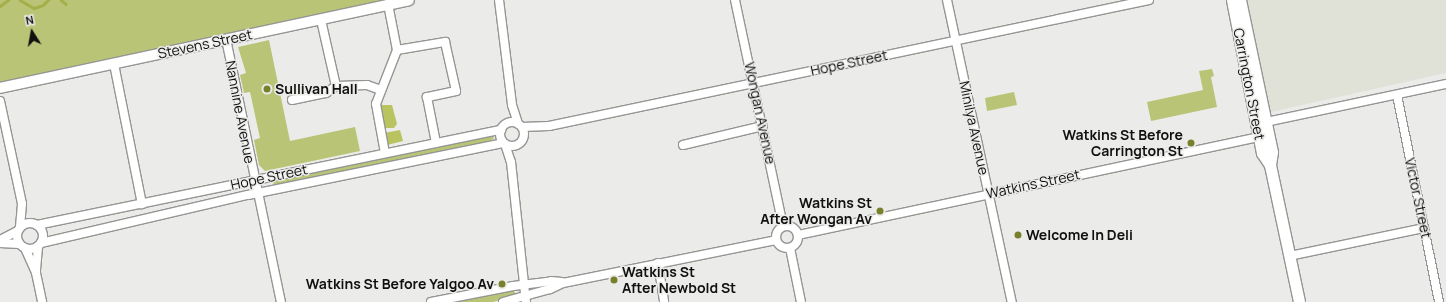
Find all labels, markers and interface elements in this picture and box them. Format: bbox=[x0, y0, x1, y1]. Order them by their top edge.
north arrow bbox=[12, 12, 52, 52]
text: N bbox=[24, 12, 35, 28]
street label: Stevens Street bbox=[156, 26, 254, 62]
street label: Carrington Street bbox=[1230, 27, 1268, 141]
street label: Hope Street bbox=[809, 47, 889, 79]
street label: Nannine Avenue bbox=[222, 59, 258, 165]
street label: Wongan Avenue bbox=[741, 60, 779, 166]
street label: Minilya Avenue bbox=[956, 80, 992, 176]
place label: Sullivan Hall bbox=[275, 81, 358, 97]
marker: Sullivan Hall bbox=[262, 84, 272, 94]
place label: Watkins St Before Carrington St bbox=[1062, 127, 1183, 160]
marker: Watkins St Before Carrington St bbox=[1186, 138, 1196, 148]
street label: Victor Street bbox=[1401, 156, 1435, 240]
street label: Hope Street bbox=[229, 161, 309, 193]
street label: Watkins Street bbox=[984, 166, 1082, 202]
place label: Watkins St After Wongan Av bbox=[760, 195, 872, 228]
marker: Watkins St After Wongan Av bbox=[875, 206, 885, 216]
place label: Welcome In Deli bbox=[1026, 227, 1133, 243]
marker: Welcome In Deli bbox=[1013, 230, 1023, 240]
place label: Watkins St After Newbold St bbox=[622, 264, 736, 296]
marker: Watkins St After Newbold St bbox=[609, 275, 619, 285]
place label: Watkins St Before Yalgoo Av bbox=[306, 276, 494, 292]
marker: Watkins St Before Yalgoo Av bbox=[497, 279, 507, 289]

